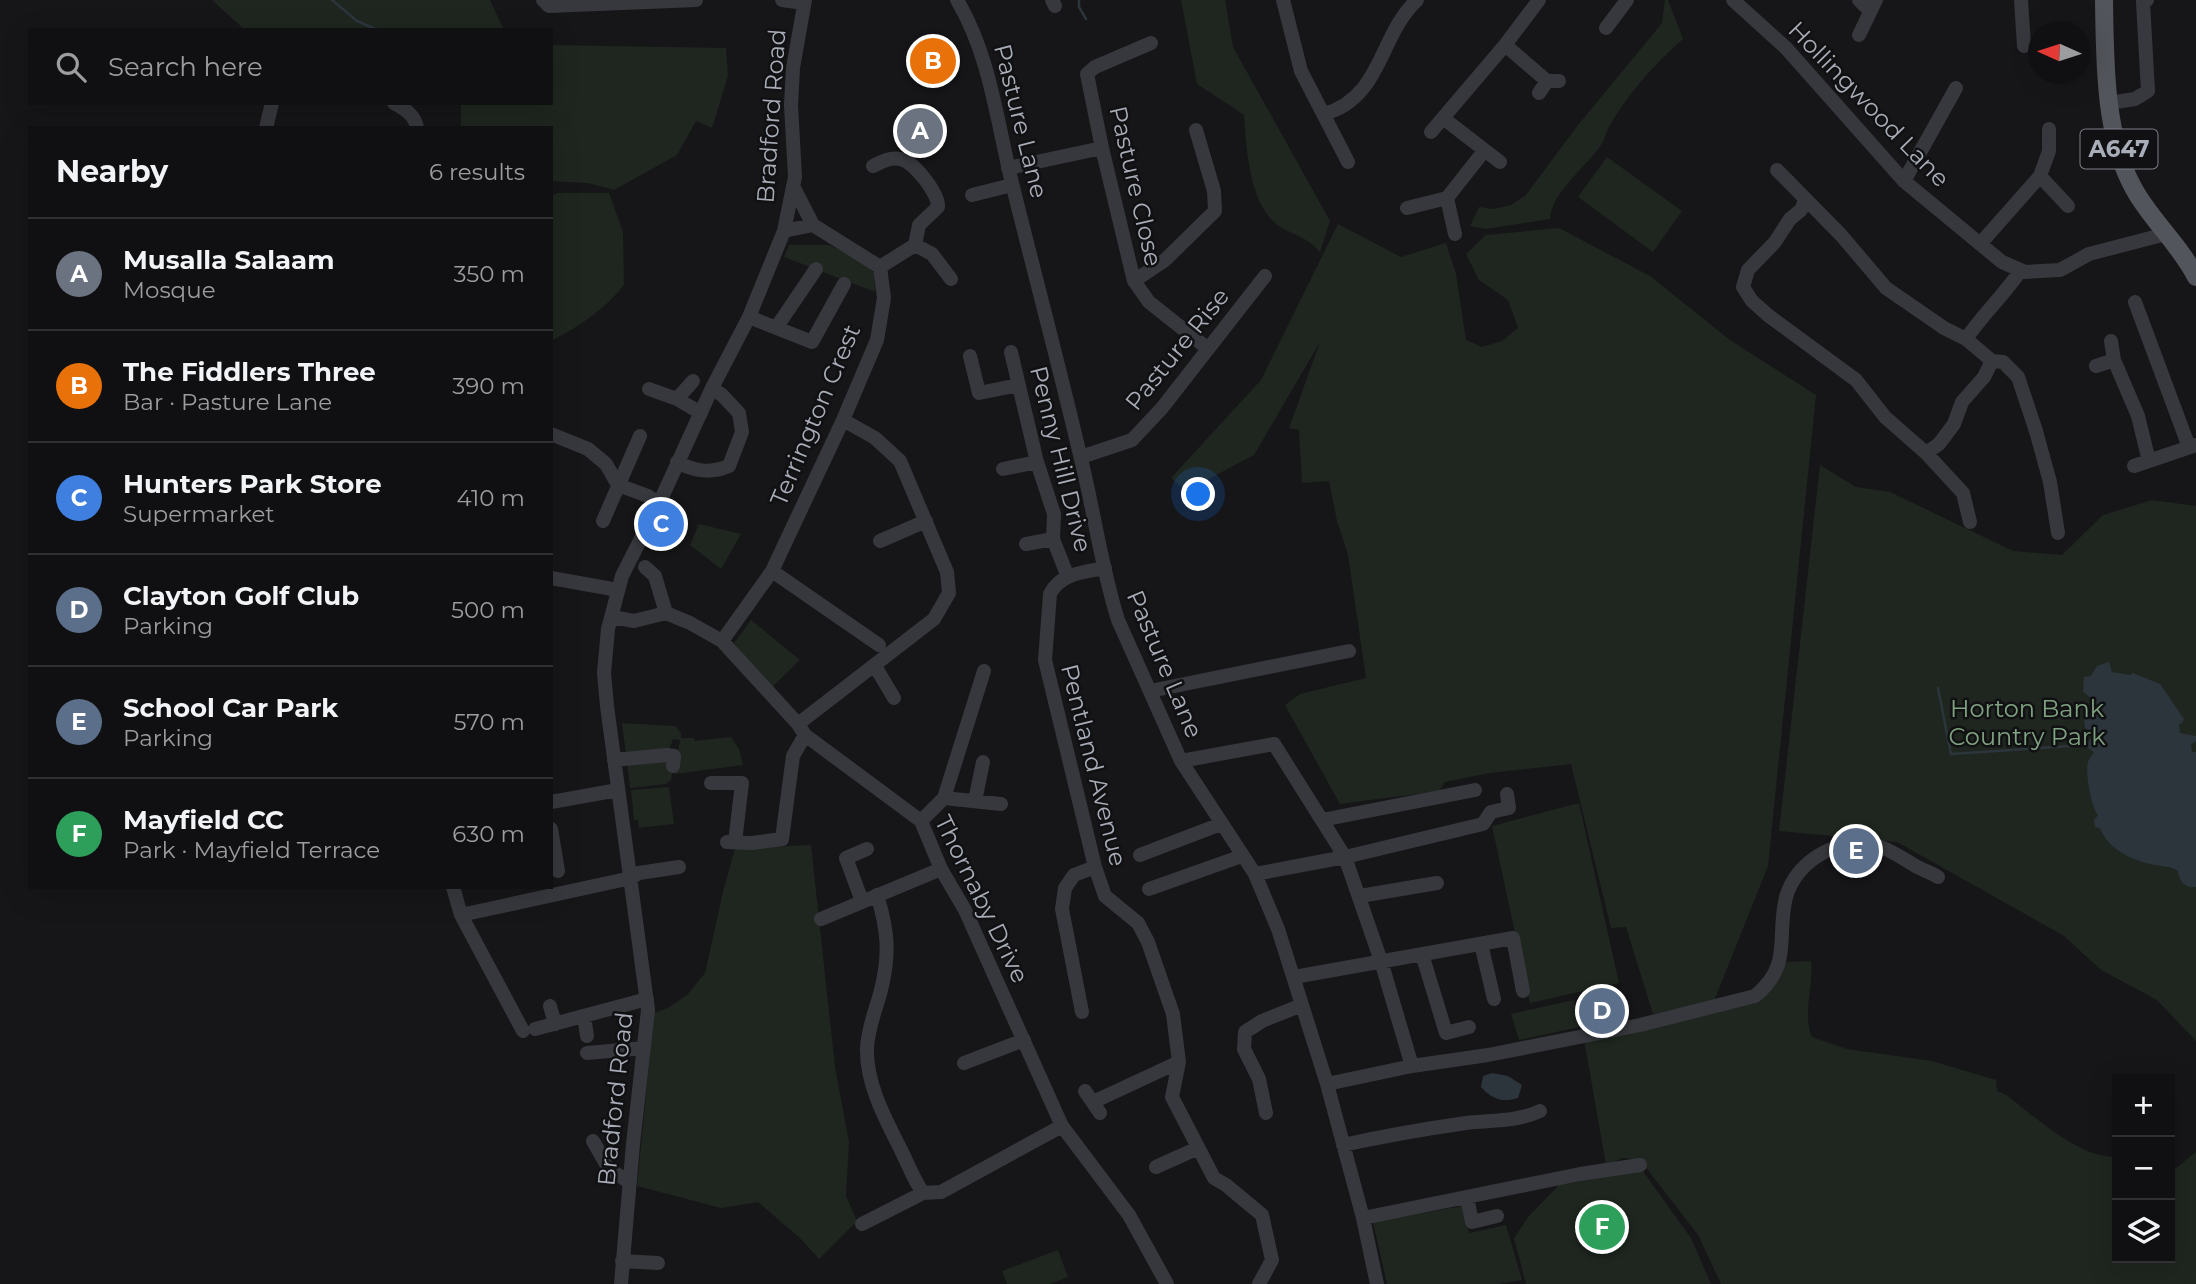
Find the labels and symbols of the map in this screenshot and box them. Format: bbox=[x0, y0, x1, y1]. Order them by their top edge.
street label: Hollingwood Lane bbox=[1783, 15, 1955, 193]
north arrow bbox=[2028, 21, 2091, 84]
street label: Bradford Road bbox=[750, 28, 792, 204]
pin: B bbox=[910, 35, 956, 87]
street label: Pasture Lane bbox=[988, 41, 1054, 201]
street label: Pasture Close bbox=[1103, 103, 1169, 269]
pin: A bbox=[897, 105, 943, 157]
road number: A647 bbox=[2080, 130, 2158, 168]
street label: Pasture Rise bbox=[1119, 282, 1235, 416]
street label: Terrington Crest bbox=[764, 320, 866, 510]
street label: Penny Hill Drive bbox=[1024, 363, 1098, 555]
your location bbox=[1181, 477, 1215, 511]
pin: C bbox=[638, 498, 684, 550]
street label: Pasture Lane bbox=[1121, 586, 1209, 742]
street label: Pentland Avenue bbox=[1055, 661, 1133, 869]
park label: Horton Bank Country Park bbox=[1948, 694, 2106, 751]
street label: Thornaby Drive bbox=[929, 810, 1035, 988]
pin: E bbox=[1833, 825, 1879, 877]
pin: D bbox=[1579, 985, 1625, 1037]
street label: Bradford Road bbox=[591, 1011, 639, 1187]
pin: F bbox=[1579, 1201, 1625, 1253]

